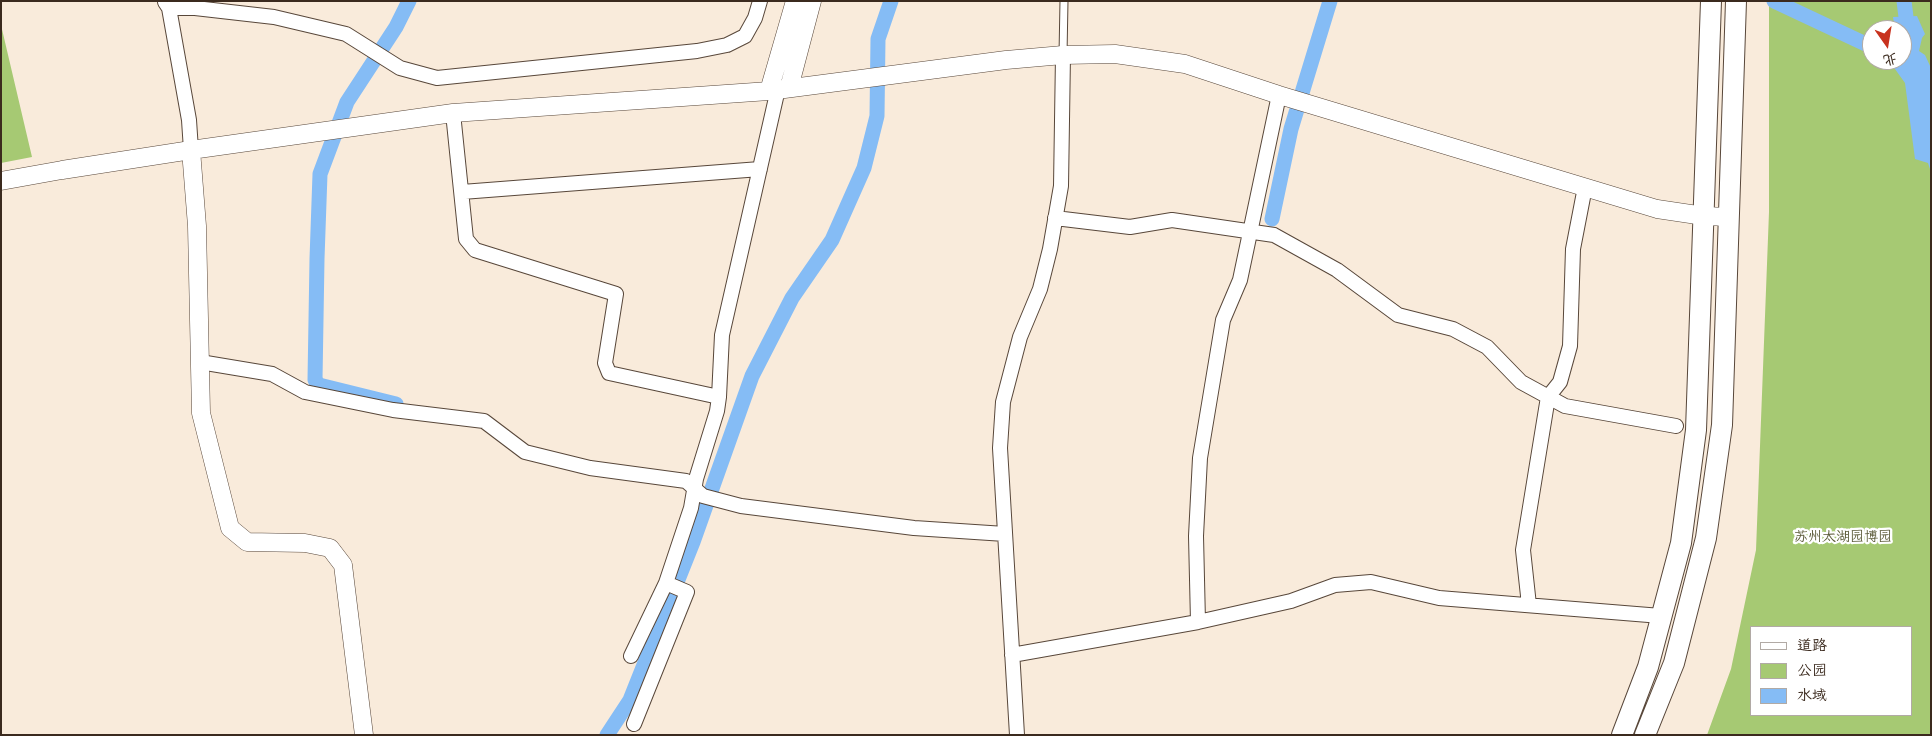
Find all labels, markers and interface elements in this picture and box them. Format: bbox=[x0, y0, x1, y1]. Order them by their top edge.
north arrow bbox=[1862, 20, 1912, 70]
text: 北 bbox=[1881, 47, 1899, 70]
park label: 苏州太湖园博园 bbox=[1794, 530, 1892, 546]
legend bbox=[1750, 626, 1912, 716]
text: 道路 bbox=[1797, 635, 1827, 656]
text: 公园 bbox=[1797, 660, 1827, 681]
text: 水域 bbox=[1797, 685, 1827, 706]

